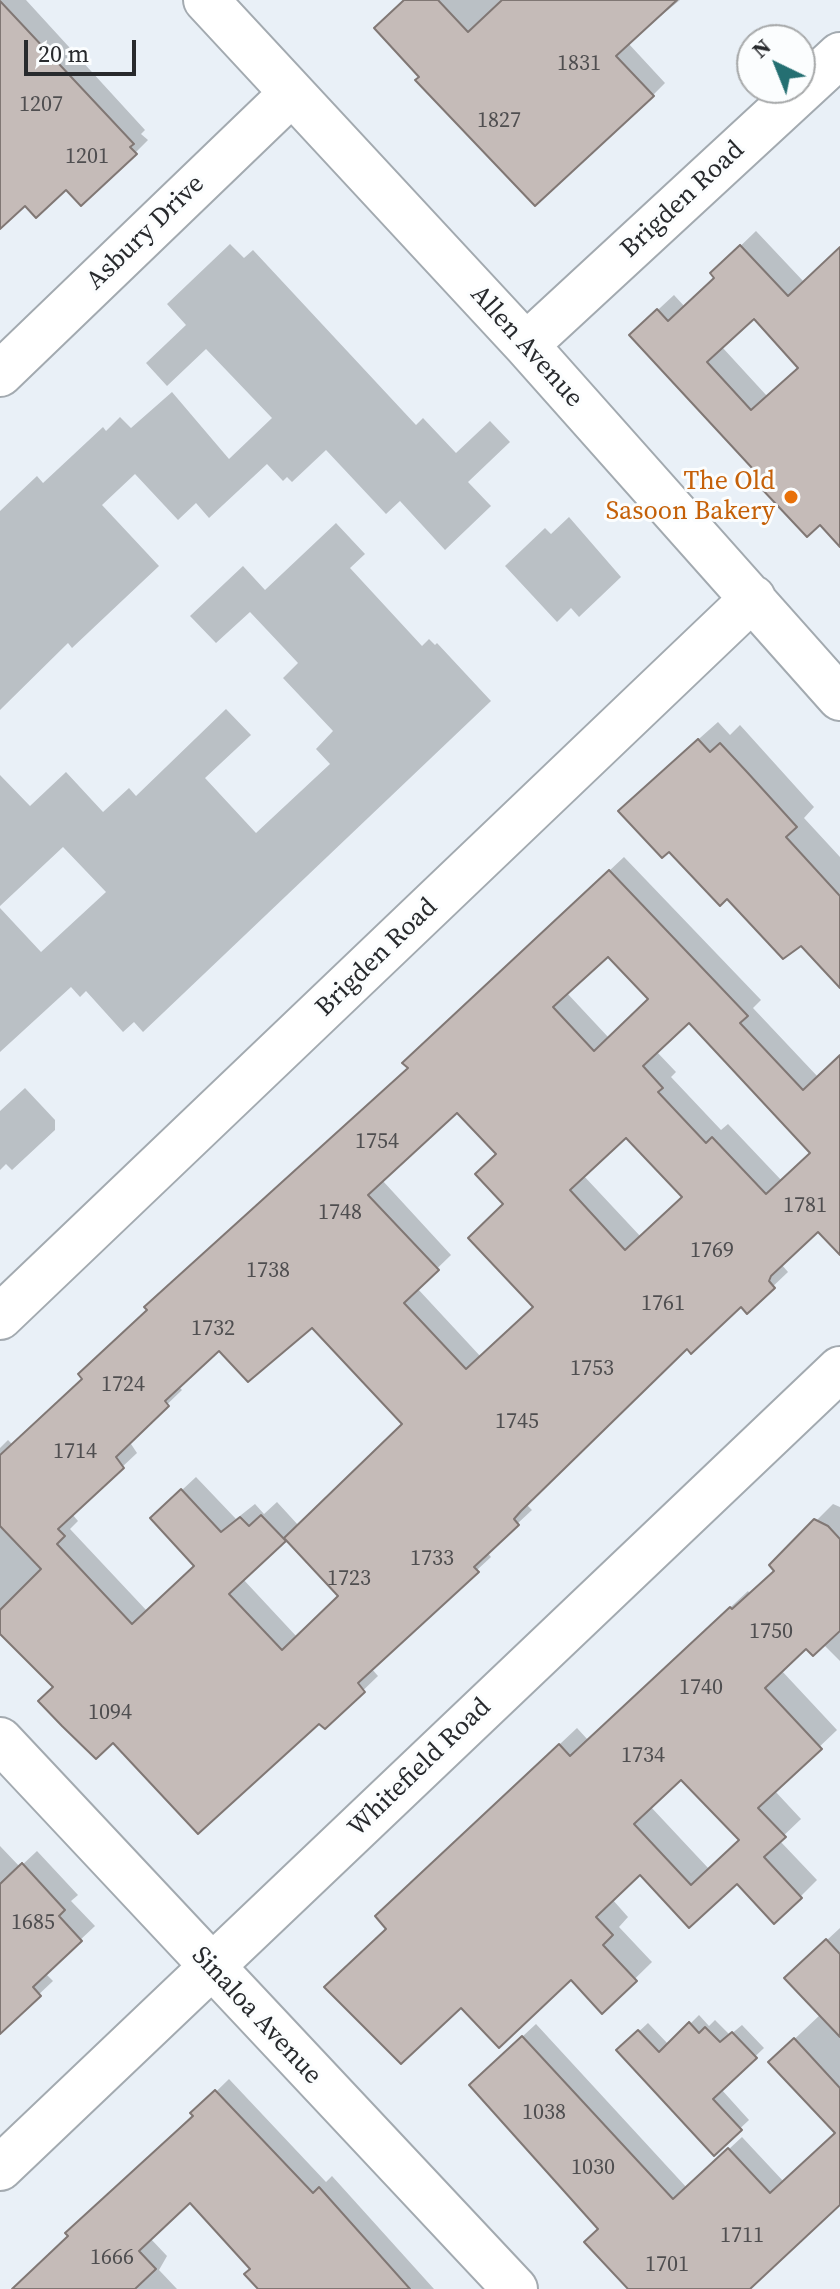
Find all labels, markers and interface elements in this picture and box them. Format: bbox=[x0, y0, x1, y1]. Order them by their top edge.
scale bar bbox=[28, 24, 140, 74]
north arrow bbox=[736, 24, 816, 104]
text: N bbox=[745, 31, 777, 64]
text: 20 m bbox=[38, 37, 89, 70]
house number: 1831 bbox=[557, 51, 601, 77]
house number: 1207 bbox=[19, 92, 63, 118]
house number: 1827 bbox=[477, 108, 521, 134]
street label: Brigden Road bbox=[615, 135, 751, 265]
house number: 1201 bbox=[65, 144, 109, 170]
street label: Asbury Drive bbox=[81, 169, 211, 297]
street label: Allen Avenue bbox=[463, 280, 589, 414]
place label: The Old Sasoon Bakery bbox=[606, 466, 775, 528]
marker: The Old Sasoon Bakery bbox=[782, 488, 800, 506]
street label: Brigden Road bbox=[310, 892, 444, 1024]
house number: 1754 bbox=[355, 1129, 399, 1155]
house number: 1781 bbox=[783, 1193, 827, 1219]
house number: 1748 bbox=[318, 1200, 362, 1226]
house number: 1769 bbox=[690, 1238, 734, 1264]
house number: 1738 bbox=[246, 1258, 290, 1284]
house number: 1761 bbox=[641, 1291, 685, 1317]
house number: 1732 bbox=[191, 1316, 235, 1342]
house number: 1753 bbox=[570, 1356, 614, 1382]
house number: 1724 bbox=[101, 1372, 145, 1398]
house number: 1745 bbox=[495, 1409, 539, 1435]
house number: 1714 bbox=[53, 1439, 97, 1465]
house number: 1733 bbox=[410, 1546, 454, 1572]
house number: 1723 bbox=[327, 1566, 371, 1592]
house number: 1750 bbox=[749, 1619, 793, 1645]
house number: 1740 bbox=[679, 1675, 723, 1701]
street label: Whitefield Road bbox=[342, 1692, 498, 1844]
house number: 1094 bbox=[88, 1700, 132, 1726]
house number: 1734 bbox=[621, 1743, 665, 1769]
house number: 1685 bbox=[11, 1910, 55, 1936]
street label: Sinaloa Avenue bbox=[184, 1941, 328, 2091]
house number: 1038 bbox=[522, 2100, 566, 2126]
house number: 1030 bbox=[571, 2155, 615, 2181]
house number: 1711 bbox=[720, 2223, 764, 2249]
house number: 1666 bbox=[90, 2245, 134, 2271]
house number: 1701 bbox=[645, 2252, 689, 2278]

